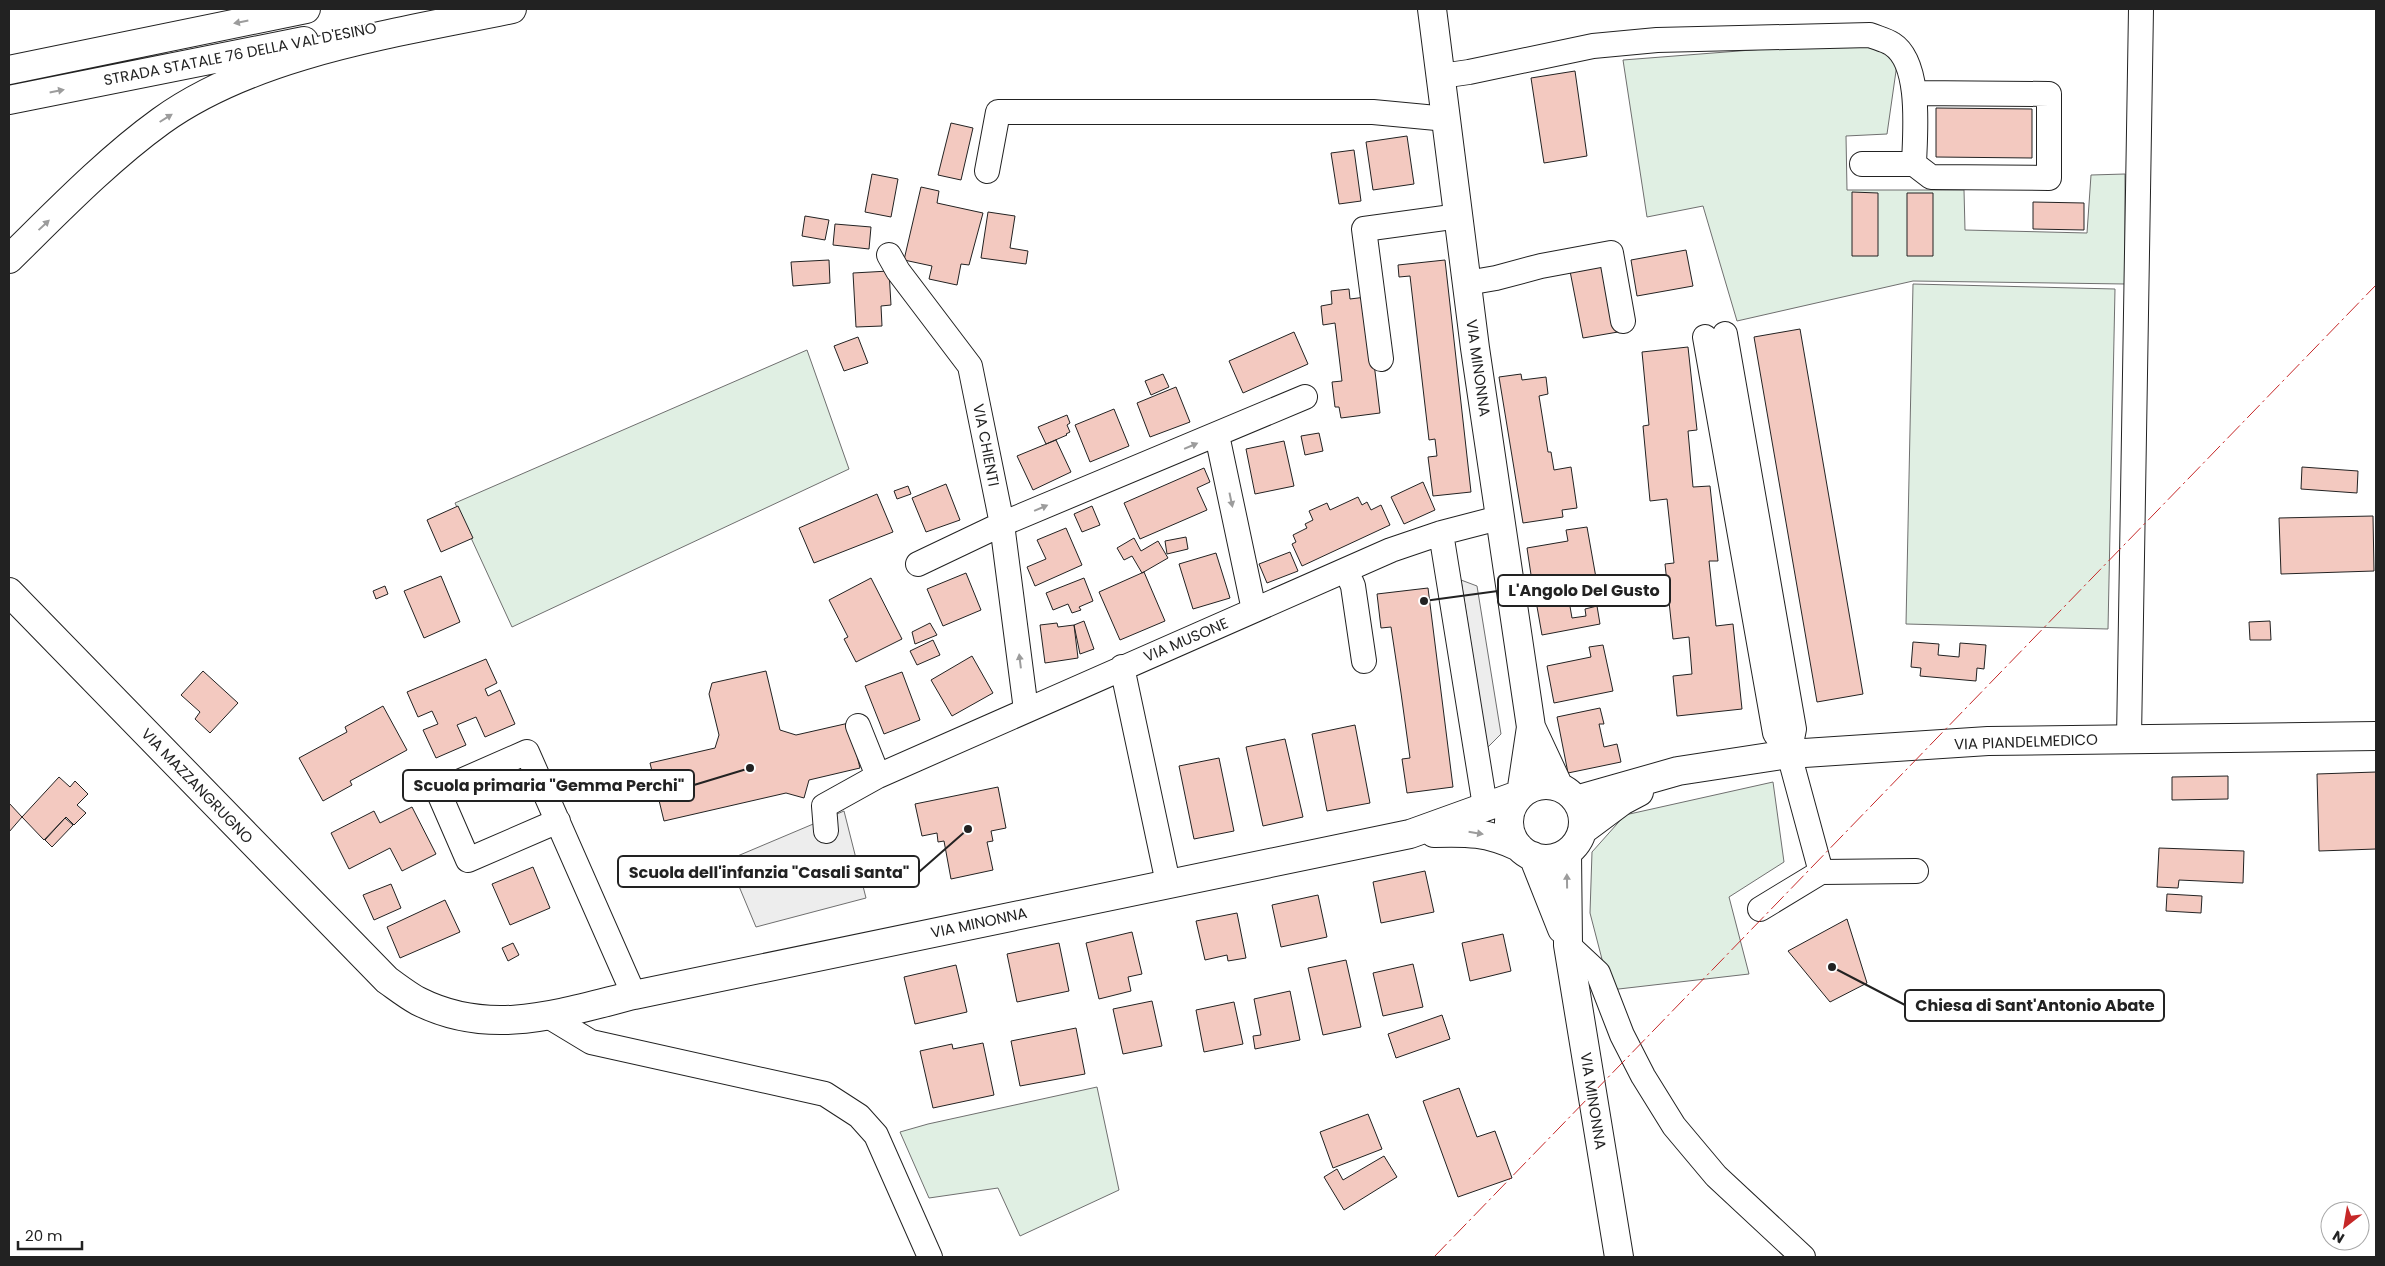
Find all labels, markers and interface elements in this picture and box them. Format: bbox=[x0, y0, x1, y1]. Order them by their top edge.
street label: STRADA STATALE 76 DELLA VAL D'ESINO bbox=[102, 17, 378, 90]
one-way arrow bbox=[233, 18, 248, 26]
one-way arrow bbox=[49, 87, 64, 95]
one-way arrow bbox=[159, 114, 173, 123]
one-way arrow bbox=[38, 219, 50, 231]
street label: VIA MINONNA bbox=[1461, 318, 1496, 418]
street label: VIA CHIENTI bbox=[968, 402, 1005, 488]
one-way arrow bbox=[1184, 442, 1199, 450]
one-way arrow bbox=[1227, 492, 1235, 508]
one-way arrow bbox=[1034, 504, 1048, 512]
callout: L'Angolo Del Gusto bbox=[1498, 575, 1670, 606]
text: L'Angolo Del Gusto bbox=[1508, 579, 1660, 602]
street label: VIA MUSONE bbox=[1140, 612, 1231, 667]
one-way arrow bbox=[1016, 653, 1024, 669]
street label: VIA MAZZANGRUGNO bbox=[137, 723, 258, 848]
street label: VIA PIANDELMEDICO bbox=[1954, 728, 2099, 755]
callout: Scuola primaria "Gemma Perchi" bbox=[403, 770, 694, 801]
text: Scuola primaria "Gemma Perchi" bbox=[414, 774, 684, 797]
one-way arrow bbox=[1468, 830, 1484, 838]
callout: Scuola dell'infanzia "Casali Santa" bbox=[618, 856, 919, 887]
text: Scuola dell'infanzia "Casali Santa" bbox=[629, 861, 909, 884]
one-way arrow bbox=[1563, 873, 1571, 889]
street label: VIA MINONNA bbox=[929, 902, 1029, 943]
callout: Chiesa di Sant'Antonio Abate bbox=[1905, 990, 2164, 1021]
text: Chiesa di Sant'Antonio Abate bbox=[1915, 994, 2155, 1017]
street label: VIA MINONNA bbox=[1575, 1051, 1612, 1151]
north arrow bbox=[2320, 1201, 2370, 1251]
scale bar bbox=[18, 1218, 81, 1250]
text: 20 m bbox=[25, 1225, 63, 1246]
text: N bbox=[2329, 1226, 2348, 1248]

